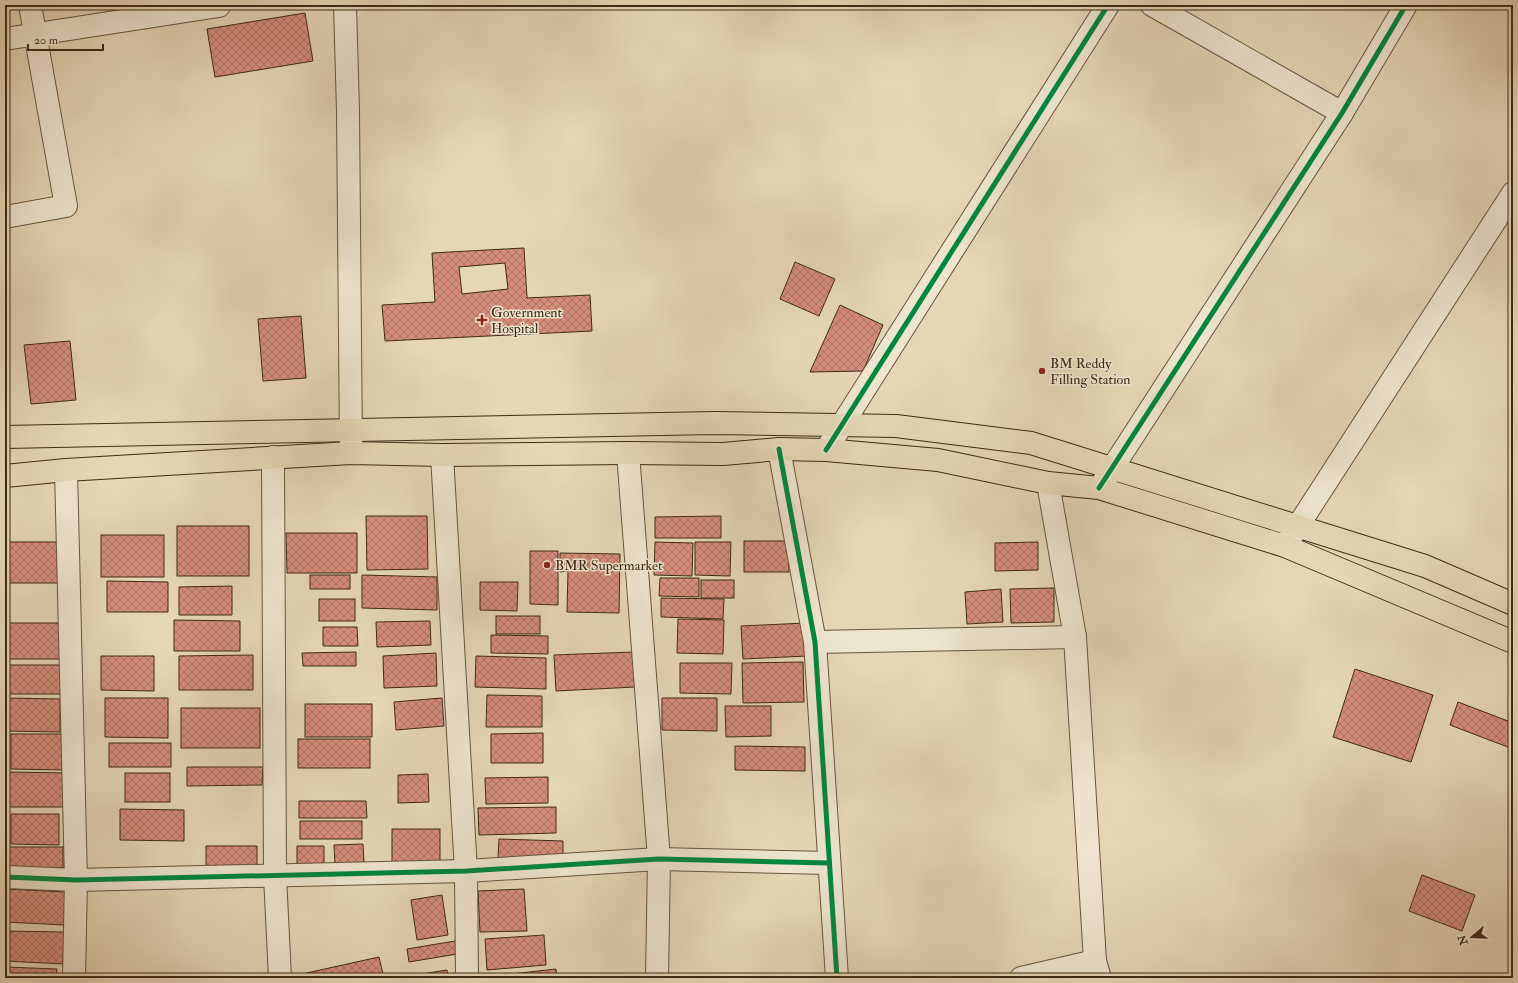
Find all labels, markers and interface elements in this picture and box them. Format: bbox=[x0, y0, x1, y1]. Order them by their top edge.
scale bar bbox=[28, 26, 103, 52]
text: 20 m bbox=[34, 33, 59, 48]
place label: Government Hospital bbox=[491, 304, 562, 338]
marker: Government Hospital bbox=[476, 314, 488, 326]
place label: BM Reddy Filling Station bbox=[1050, 355, 1131, 388]
marker: BM Reddy Filling Station bbox=[1037, 366, 1047, 376]
place label: BMR Supermarket bbox=[555, 557, 663, 575]
marker: BMR Supermarket bbox=[542, 560, 552, 570]
north arrow bbox=[1452, 917, 1492, 957]
text: N bbox=[1455, 932, 1471, 948]

